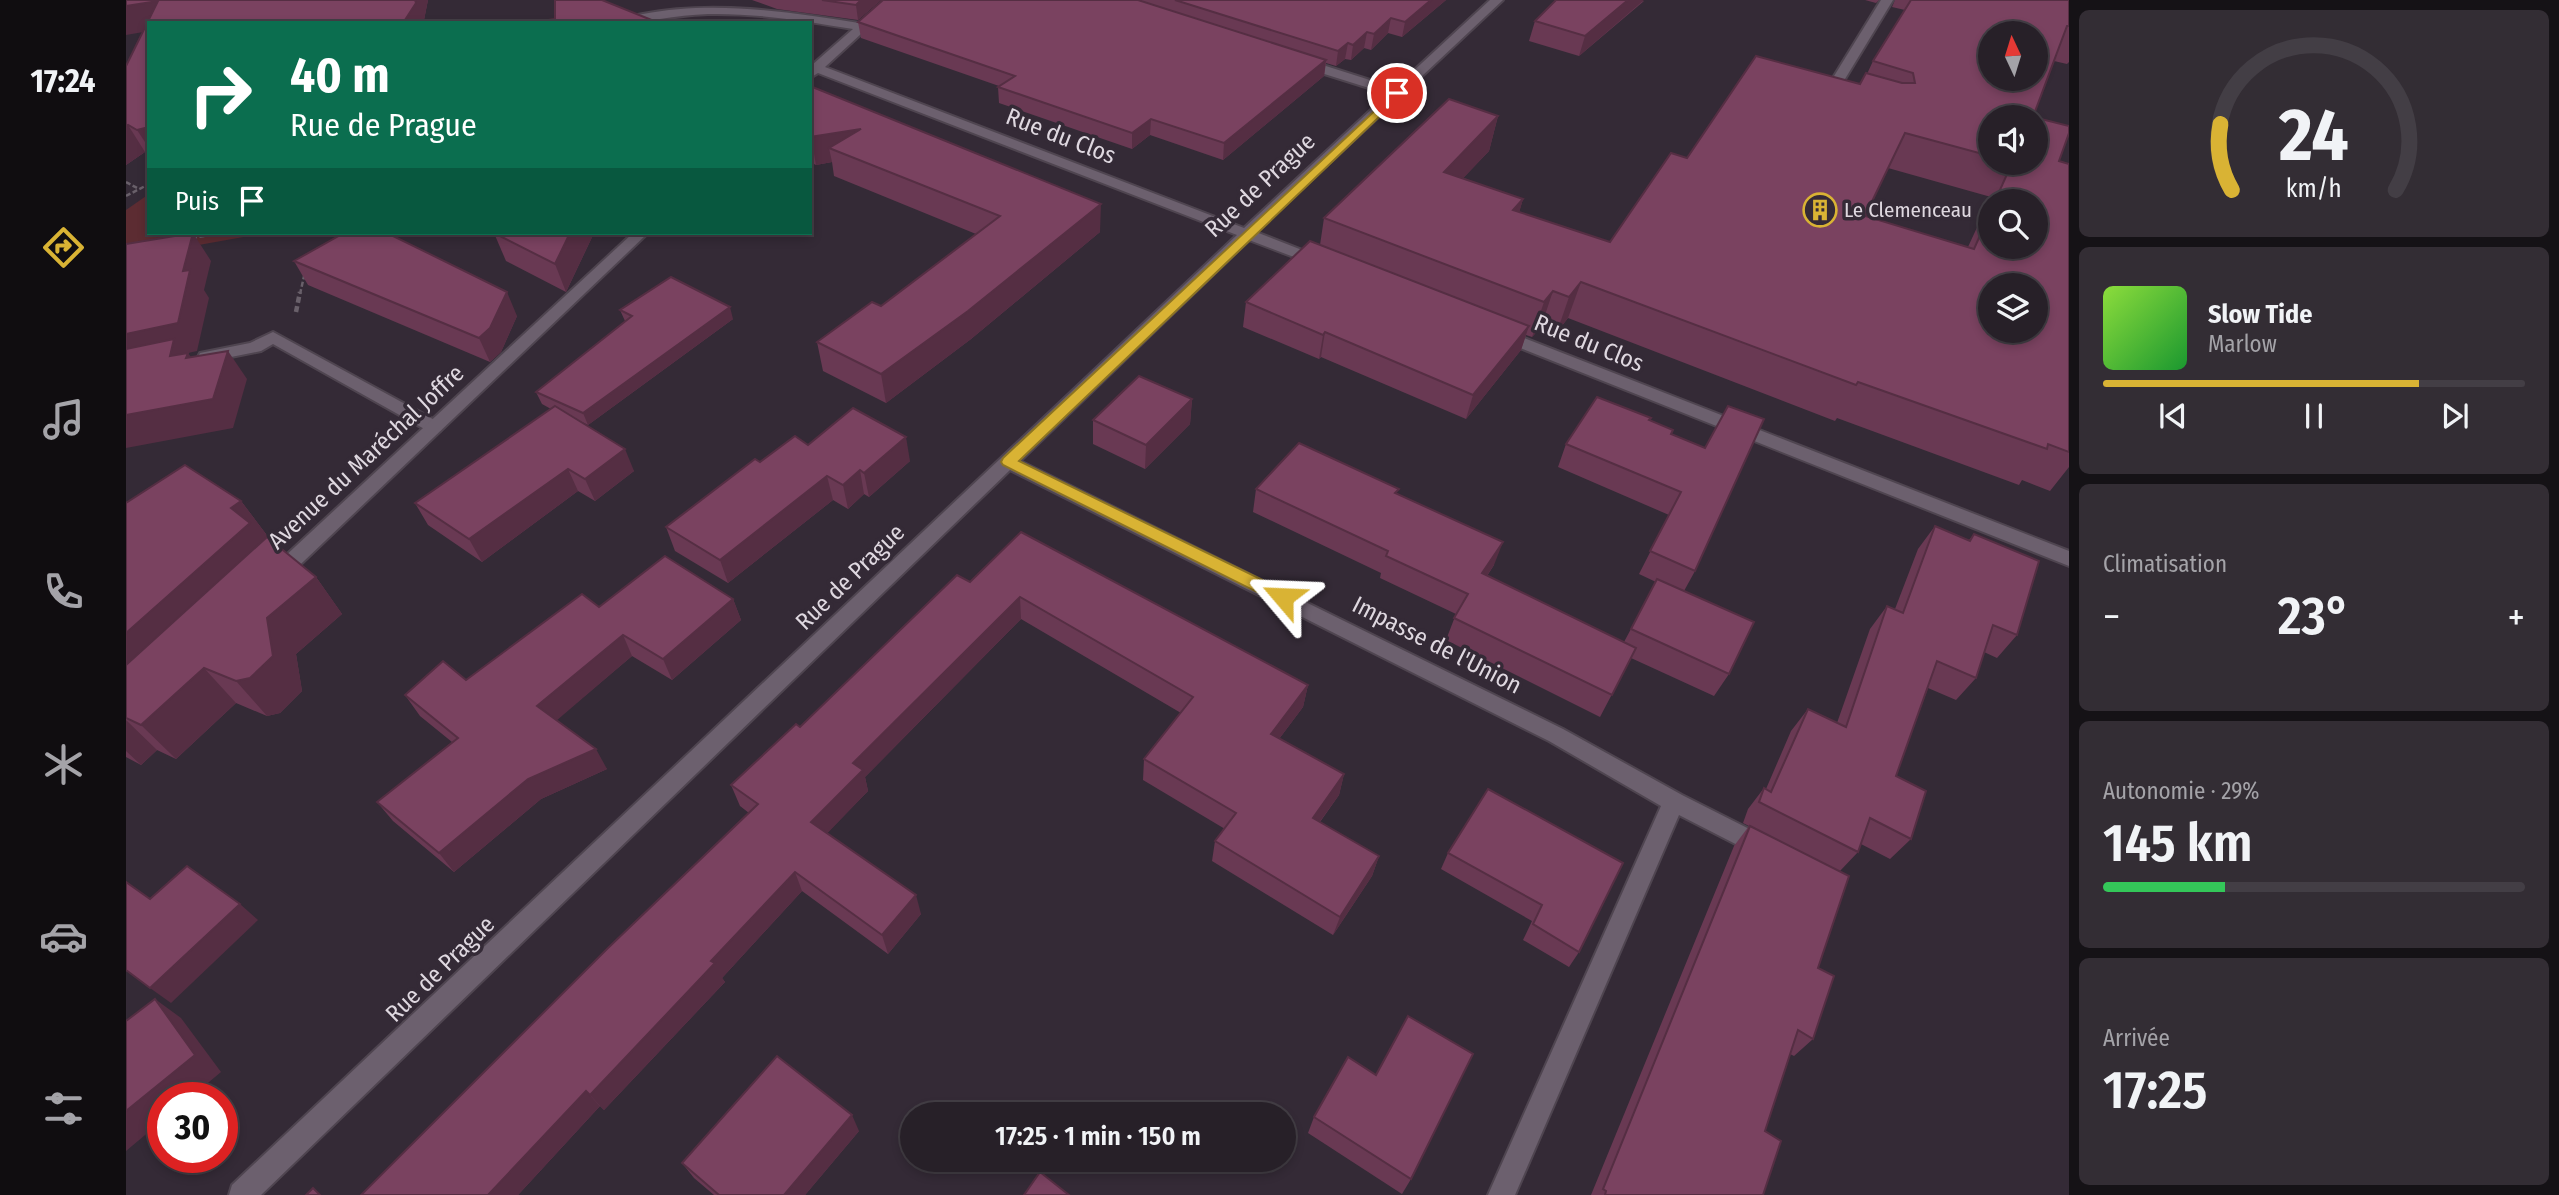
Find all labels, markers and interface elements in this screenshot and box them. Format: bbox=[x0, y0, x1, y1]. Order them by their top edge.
north arrow bbox=[1978, 21, 2048, 91]
map controls bbox=[1978, 21, 2048, 343]
text: 40 m bbox=[290, 46, 390, 105]
icon: right bbox=[175, 49, 266, 140]
text: 17:24 bbox=[30, 62, 96, 100]
pin bbox=[1367, 63, 1427, 123]
icon: arrive bbox=[1378, 74, 1416, 112]
text: 24 bbox=[2278, 92, 2349, 179]
street label: Rue du Clos bbox=[1002, 102, 1120, 170]
button: sound bbox=[1978, 105, 2048, 175]
text: Rue de Prague bbox=[290, 106, 477, 144]
street label: Rue de Prague bbox=[1199, 127, 1321, 243]
text: km/h bbox=[2286, 173, 2342, 203]
icon: arrive bbox=[233, 182, 271, 220]
text: Puis bbox=[175, 186, 219, 217]
button: search bbox=[1978, 189, 2048, 259]
building icon: Le Clemenceau bbox=[1801, 191, 1839, 229]
place label: Le Clemenceau bbox=[1844, 197, 1972, 223]
icon: directions bbox=[39, 223, 88, 272]
button: layers bbox=[1978, 273, 2048, 343]
text: Slow Tide bbox=[2208, 299, 2312, 330]
street label: Rue du Clos bbox=[1530, 308, 1648, 378]
text: Marlow bbox=[2208, 330, 2277, 358]
street label: Avenue du Maréchal Joffre bbox=[262, 359, 470, 555]
icon: music bbox=[39, 395, 88, 444]
icon: previous bbox=[2154, 397, 2192, 435]
icon: pause bbox=[2295, 397, 2333, 435]
icon: next bbox=[2436, 397, 2474, 435]
street label: Rue de Prague bbox=[790, 518, 910, 636]
text: Climatisation bbox=[2103, 550, 2227, 578]
position arrow bbox=[1246, 560, 1320, 634]
icon: phone bbox=[39, 567, 88, 616]
text: 23° bbox=[2278, 585, 2350, 648]
street label: Impasse de l'Union bbox=[1348, 590, 1526, 700]
text: − bbox=[2103, 594, 2120, 640]
text: + bbox=[2508, 594, 2525, 640]
icon: climate bbox=[39, 740, 88, 789]
text: Autonomie · 29% bbox=[2103, 777, 2260, 805]
text: 145 km bbox=[2103, 812, 2252, 875]
street label: Rue de Prague bbox=[380, 910, 500, 1028]
icon: car bbox=[39, 912, 88, 961]
text: Arrivée bbox=[2103, 1024, 2170, 1052]
text: 17:25 bbox=[2103, 1059, 2207, 1122]
speed limit sign: 30 bbox=[147, 1082, 238, 1173]
icon: filters bbox=[39, 1084, 88, 1133]
text: 17:25 · 1 min · 150 m bbox=[995, 1121, 1201, 1152]

